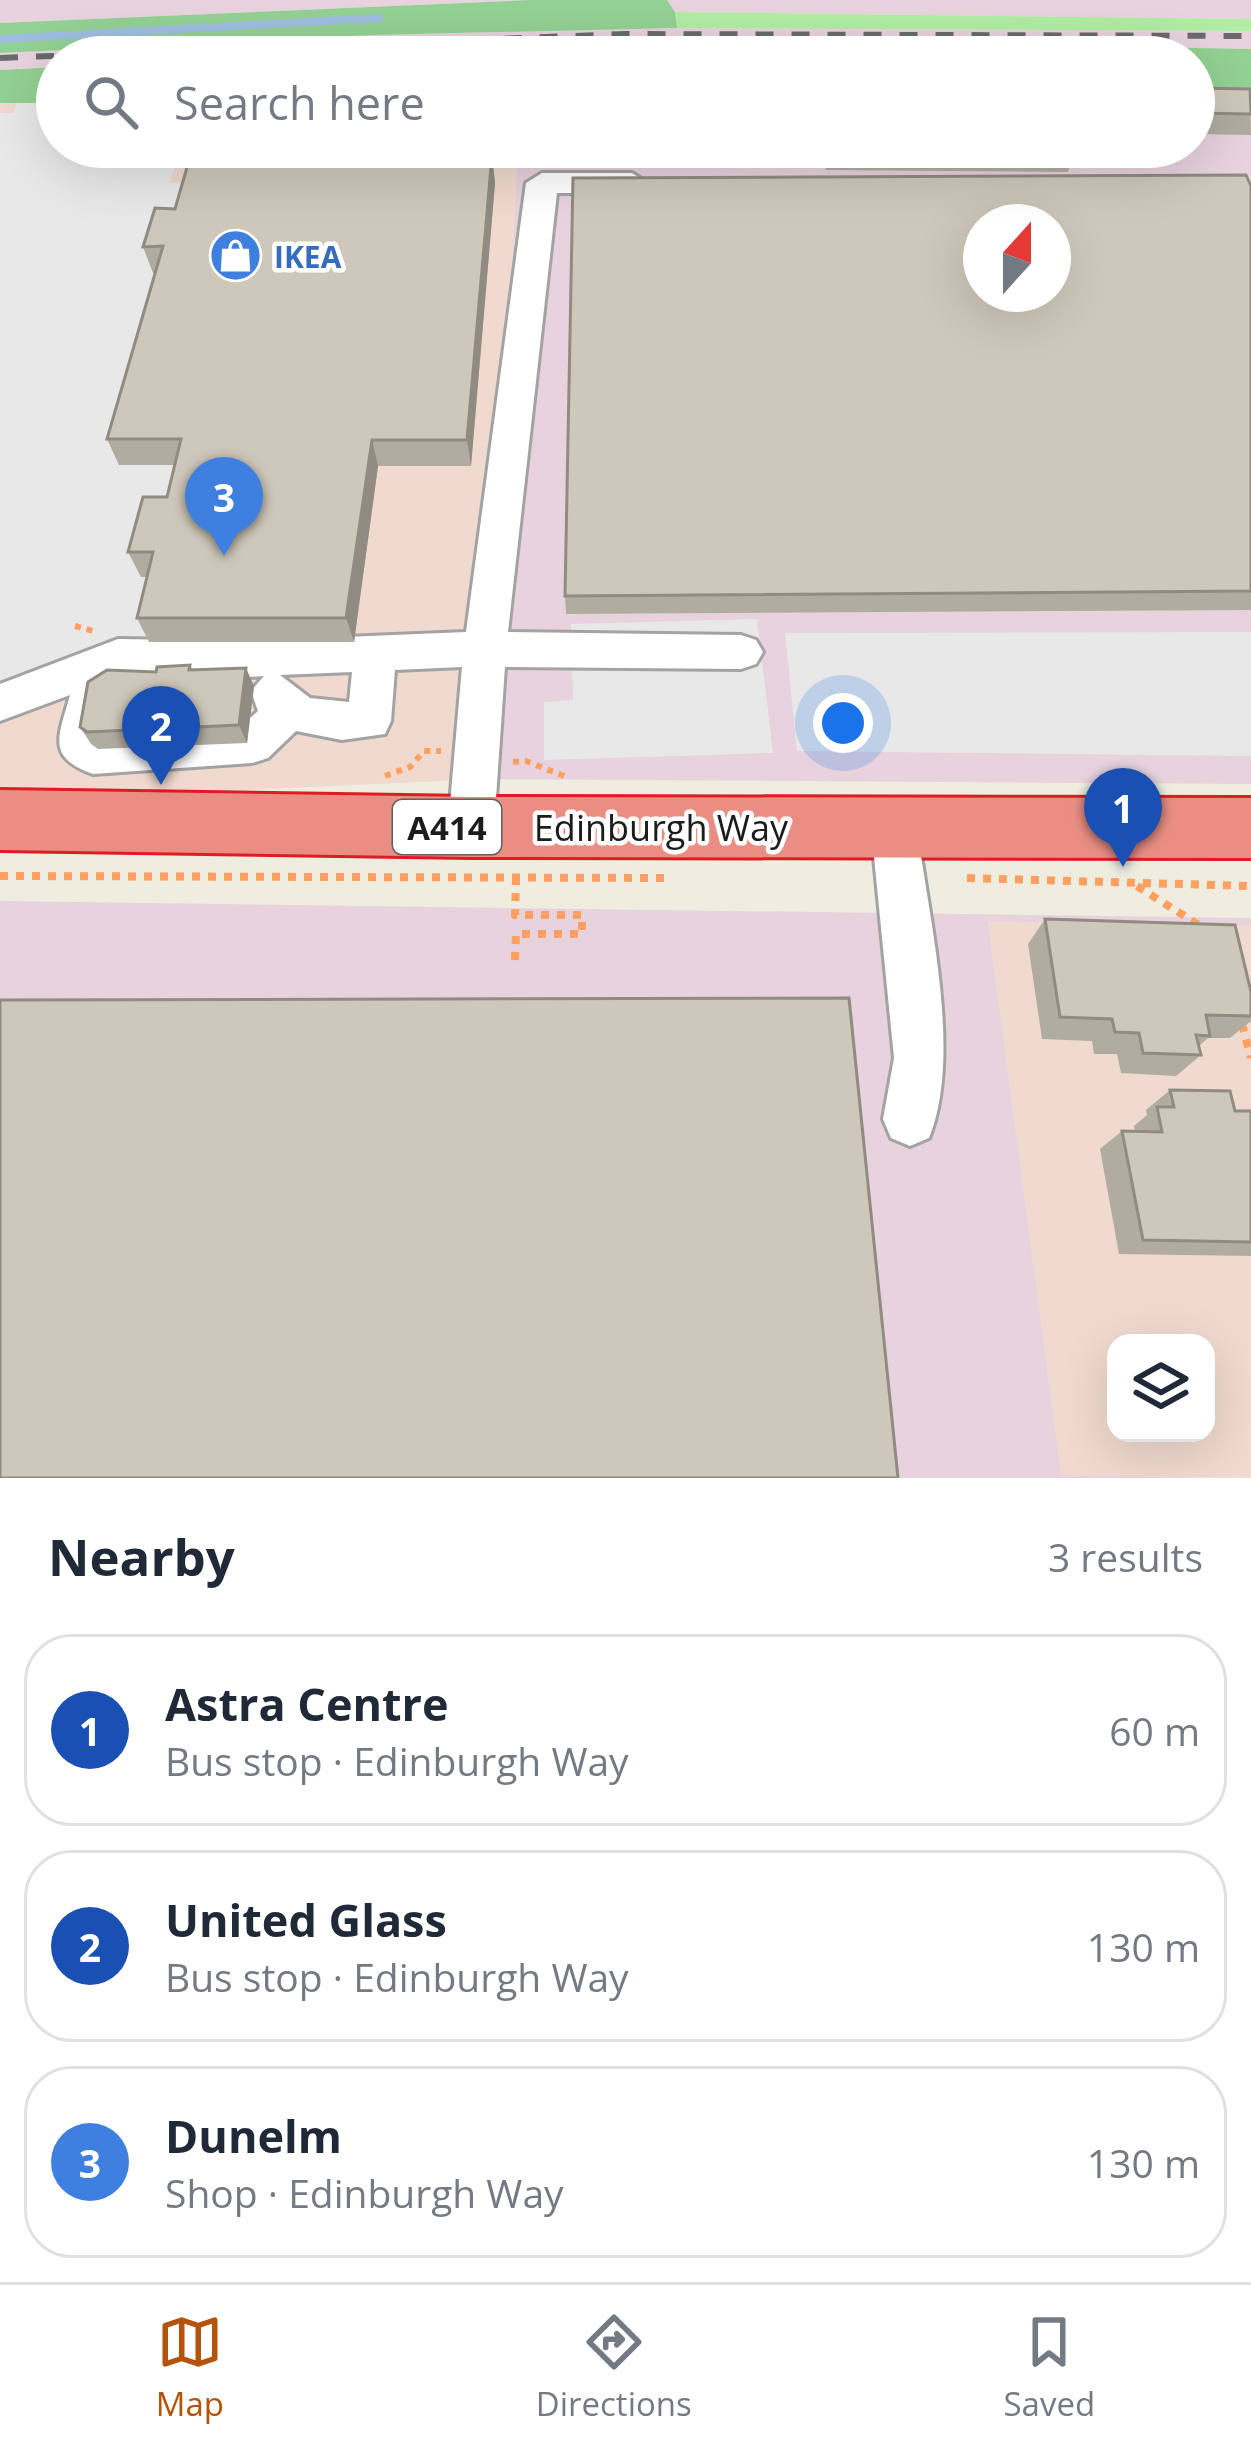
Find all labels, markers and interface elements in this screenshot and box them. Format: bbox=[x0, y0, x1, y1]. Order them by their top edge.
search box bbox=[36, 36, 1215, 168]
icon: search bbox=[78, 69, 144, 135]
text: Search here bbox=[174, 72, 425, 133]
north arrow bbox=[963, 204, 1071, 312]
shop icon: IKEA bbox=[207, 228, 263, 284]
place label: IKEA bbox=[274, 236, 342, 277]
pin: 3 bbox=[185, 457, 263, 556]
pin: 2 bbox=[122, 686, 200, 785]
your location bbox=[813, 693, 873, 753]
pin: 1 bbox=[1084, 768, 1162, 867]
road number: A414 bbox=[393, 800, 501, 854]
street label: Edinburgh Way bbox=[534, 803, 789, 852]
map controls bbox=[1107, 1334, 1215, 1442]
button: layers bbox=[1107, 1334, 1215, 1442]
text: Nearby bbox=[48, 1521, 235, 1591]
text: 3 results bbox=[1048, 1530, 1203, 1583]
text: Astra Centre bbox=[165, 1673, 449, 1734]
text: 1 bbox=[79, 1704, 101, 1757]
text: 60 m bbox=[1109, 1704, 1200, 1757]
text: Bus stop · Edinburgh Way bbox=[165, 1734, 629, 1787]
text: United Glass bbox=[165, 1889, 447, 1950]
text: 2 bbox=[79, 1920, 101, 1973]
text: 130 m bbox=[1087, 1920, 1200, 1973]
text: Bus stop · Edinburgh Way bbox=[165, 1950, 629, 2003]
text: Dunelm bbox=[165, 2105, 342, 2166]
text: 3 bbox=[79, 2136, 101, 2189]
text: 130 m bbox=[1087, 2136, 1200, 2189]
text: Shop · Edinburgh Way bbox=[165, 2166, 564, 2219]
tab: Map bbox=[156, 2309, 224, 2426]
tab: Directions bbox=[536, 2309, 692, 2426]
tab: Saved bbox=[1003, 2309, 1095, 2426]

